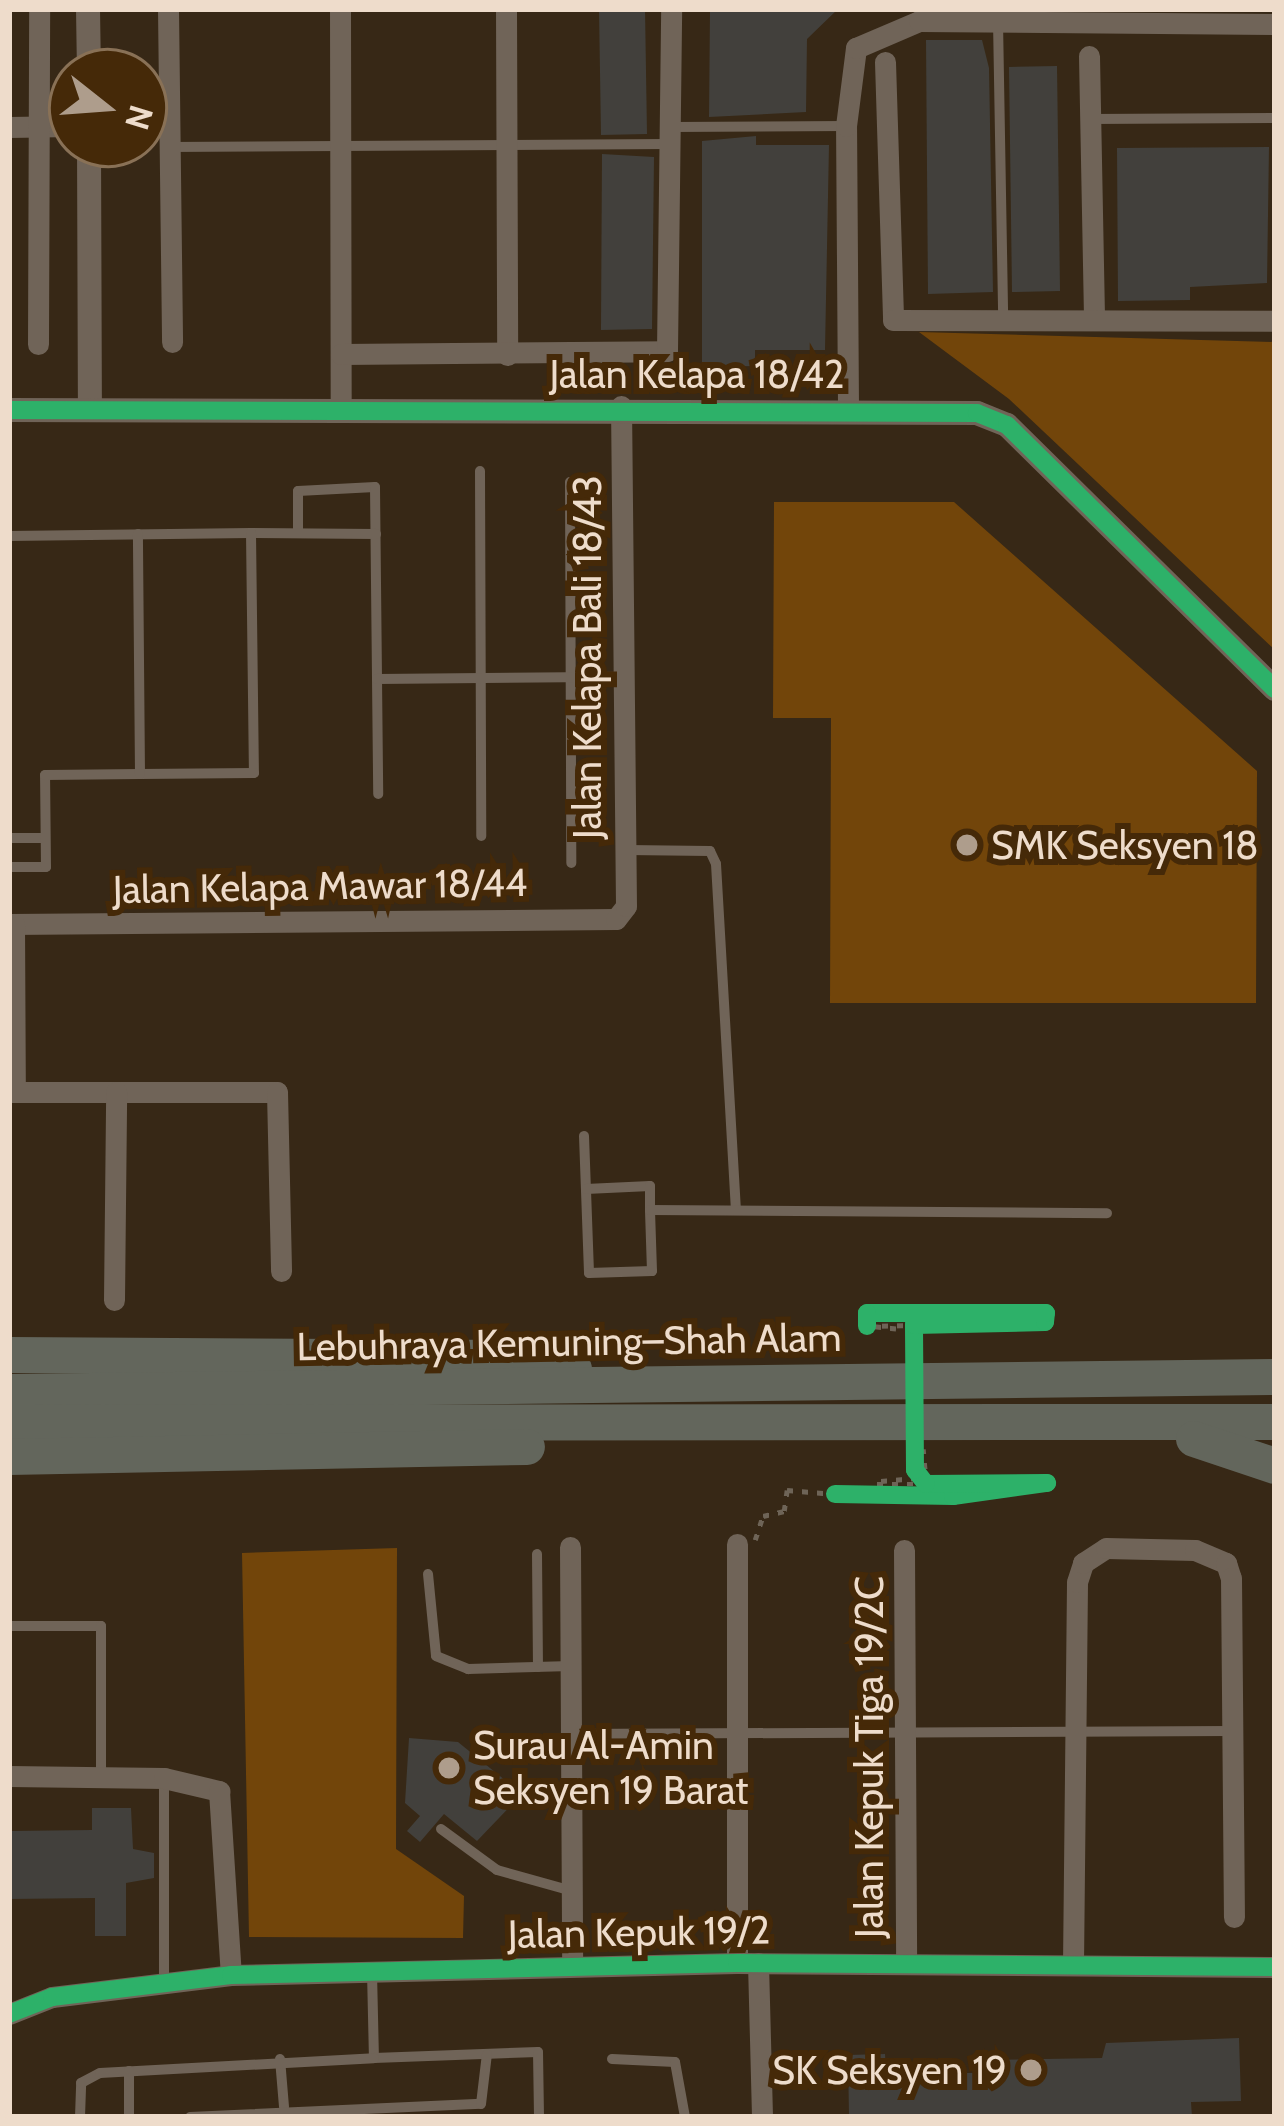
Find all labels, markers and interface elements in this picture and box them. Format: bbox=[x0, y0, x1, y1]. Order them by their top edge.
north arrow bbox=[48, 48, 168, 168]
text: N bbox=[117, 101, 162, 135]
street label: Jalan Kelapa 18/42 bbox=[549, 351, 845, 397]
street label: Jalan Kelapa Bali 18/43 bbox=[564, 475, 610, 839]
place label: SMK Seksyen 18 bbox=[991, 822, 1259, 868]
marker: SMK Seksyen 18 bbox=[954, 832, 980, 858]
street label: Jalan Kelapa Mawar 18/44 bbox=[112, 859, 528, 913]
street label: Lebuhraya Kemuning–Shah Alam bbox=[296, 1314, 842, 1370]
street label: Jalan Kepuk Tiga 19/2C bbox=[846, 1576, 892, 1938]
place label: Surau Al-Amin Seksyen 19 Barat bbox=[473, 1723, 748, 1814]
marker: Surau Al-Amin Seksyen 19 Barat bbox=[436, 1755, 462, 1781]
street label: Jalan Kepuk 19/2 bbox=[507, 1906, 771, 1958]
place label: SK Seksyen 19 bbox=[772, 2047, 1007, 2093]
marker: SK Seksyen 19 bbox=[1018, 2057, 1044, 2083]

